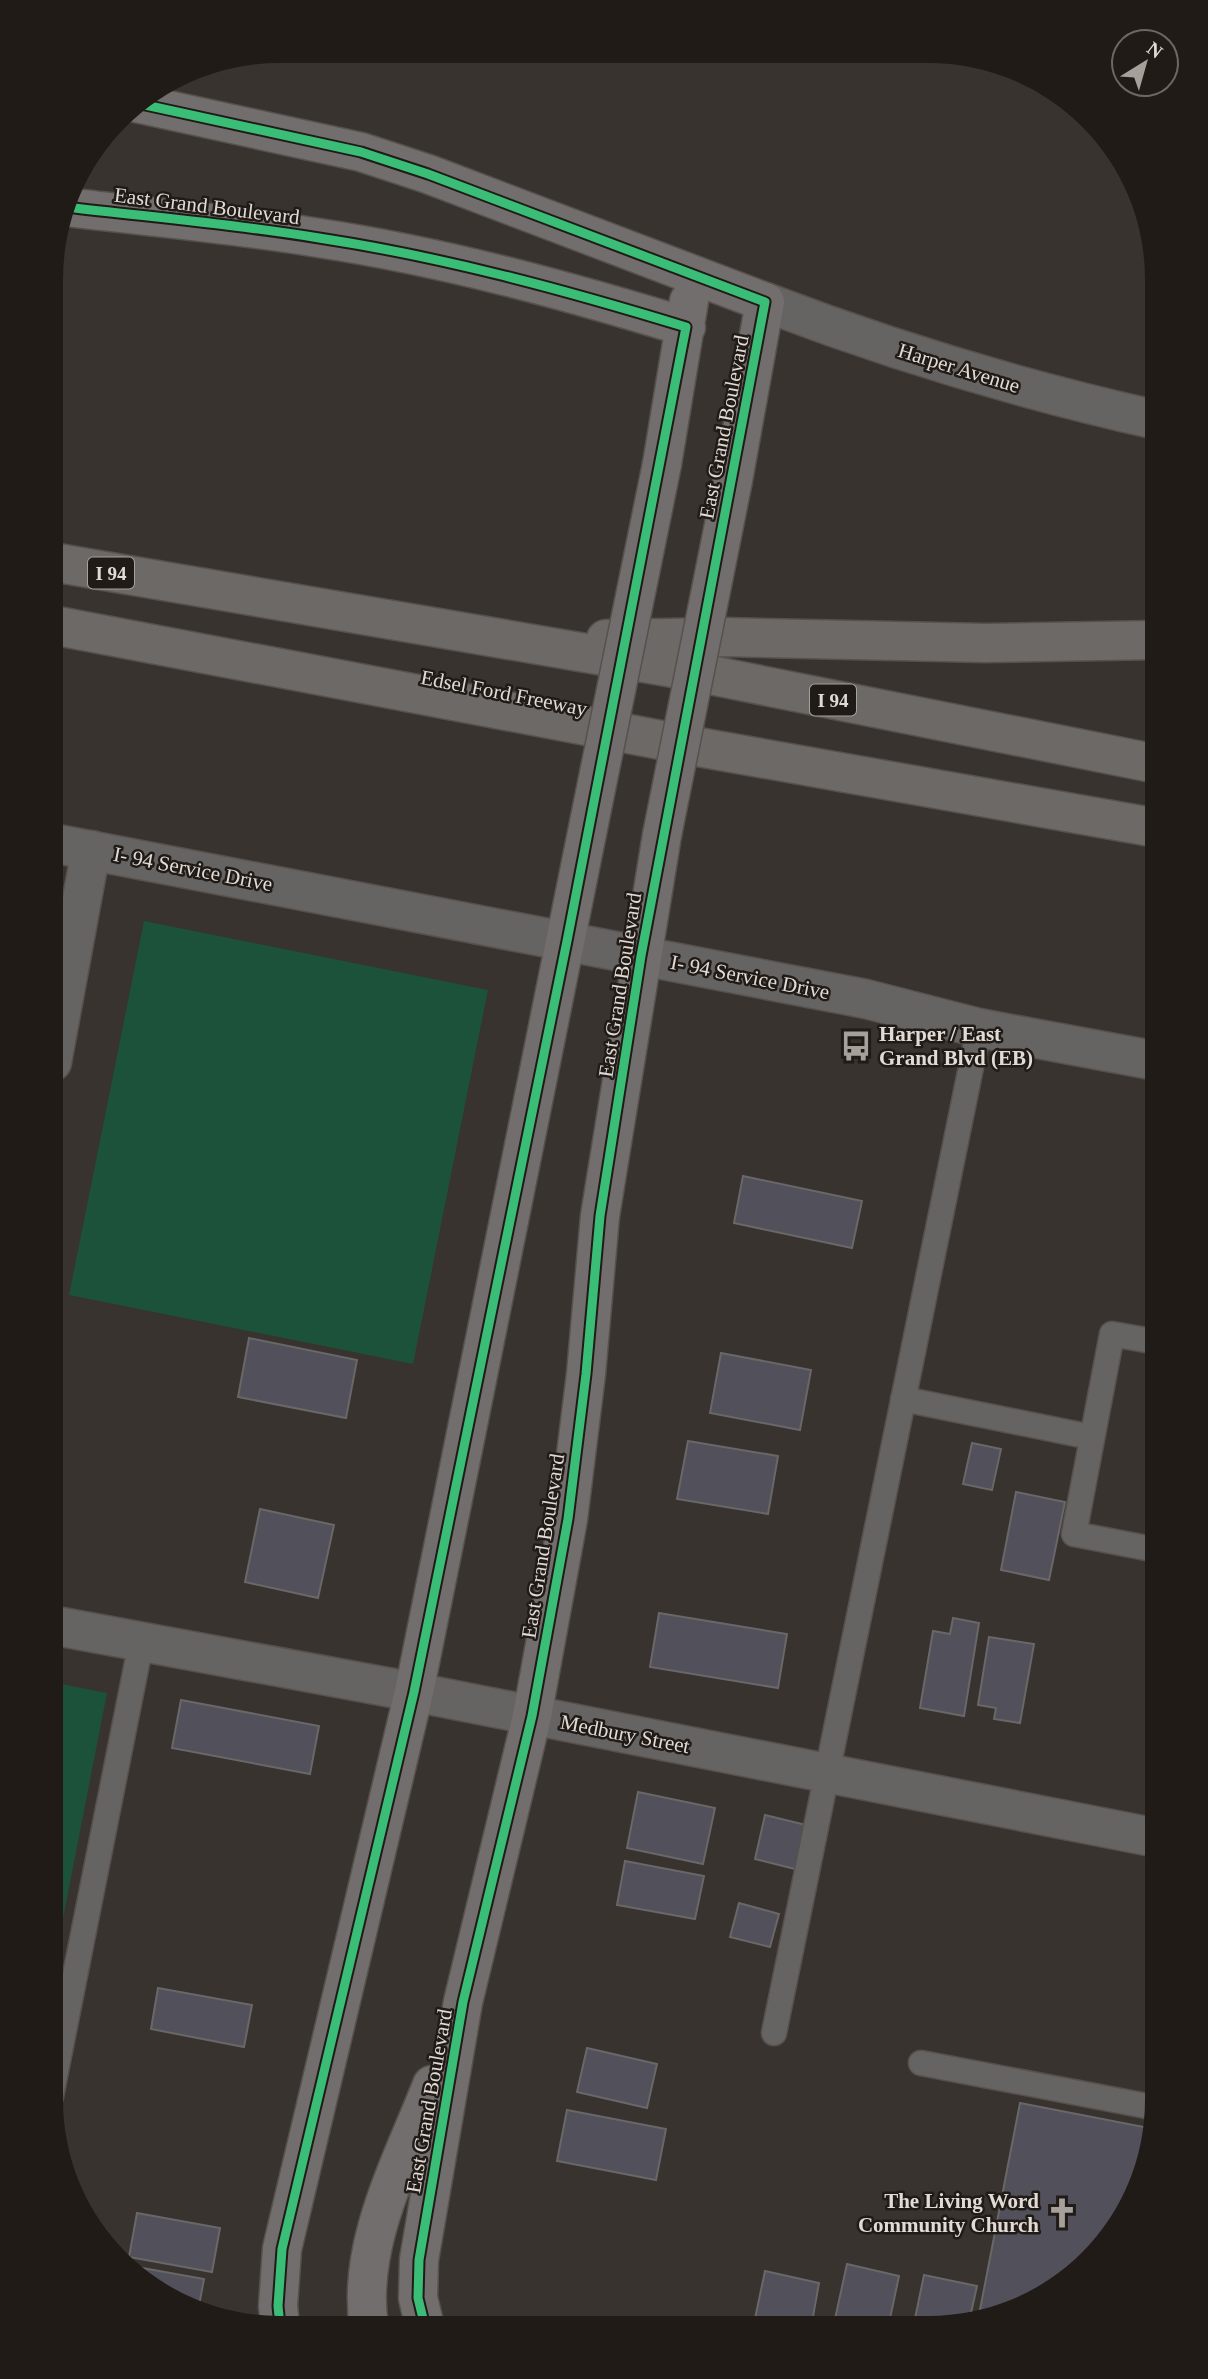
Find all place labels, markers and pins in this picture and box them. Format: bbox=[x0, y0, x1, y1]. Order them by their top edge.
place label: Harper / East Grand Blvd (EB) bbox=[879, 1022, 1033, 1070]
bus stop icon: Harper / East Grand Blvd (EB) bbox=[839, 1029, 873, 1063]
place label: The Living Word Community Church bbox=[858, 2189, 1039, 2237]
church icon: The Living Word Community Church bbox=[1045, 2196, 1079, 2230]

